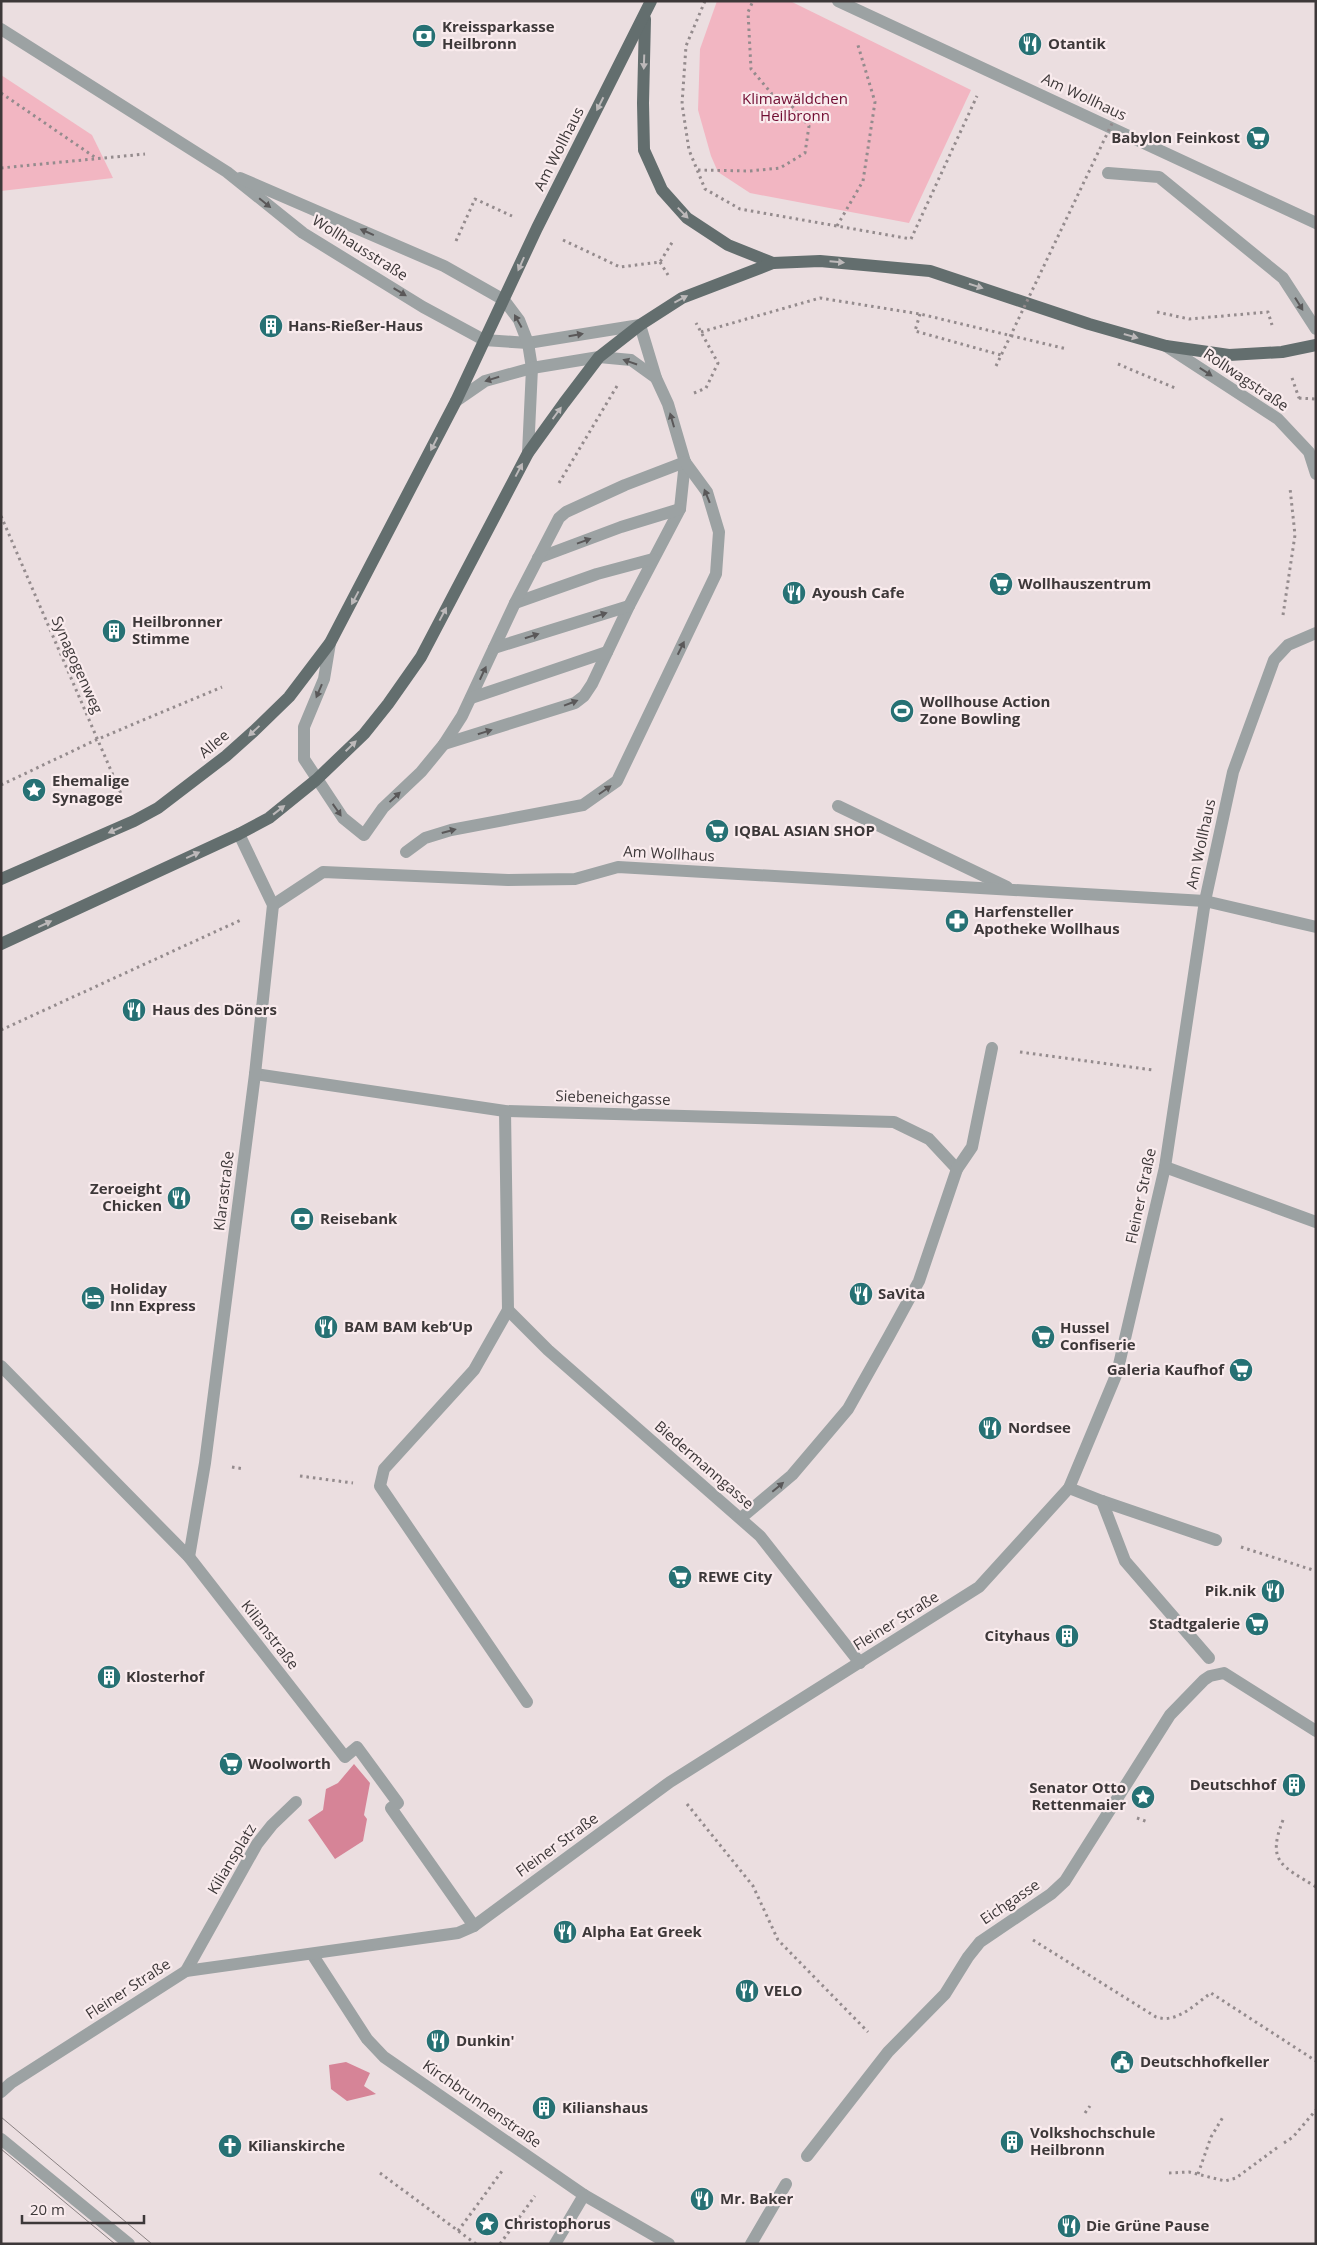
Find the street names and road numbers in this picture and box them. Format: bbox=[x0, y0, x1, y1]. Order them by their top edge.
street label: Am Wollhaus bbox=[1039, 68, 1130, 125]
street label: Am Wollhaus bbox=[528, 103, 588, 194]
street label: Wollhausstraße bbox=[309, 210, 412, 285]
street label: Rollwagstraße bbox=[1200, 343, 1293, 415]
street label: Synagogenweg bbox=[48, 613, 108, 716]
street label: Allee bbox=[194, 725, 233, 762]
street label: Am Wollhaus bbox=[1181, 797, 1219, 891]
street label: Am Wollhaus bbox=[623, 841, 715, 865]
street label: Siebeneichgasse bbox=[555, 1085, 671, 1109]
street label: Fleiner Straße bbox=[1120, 1146, 1160, 1245]
street label: Klarastraße bbox=[208, 1150, 238, 1232]
street label: Biedermanngasse bbox=[651, 1416, 759, 1513]
street label: Fleiner Straße bbox=[849, 1586, 942, 1654]
street label: Kilianstraße bbox=[237, 1596, 304, 1673]
street label: Fleiner Straße bbox=[511, 1808, 602, 1881]
street label: Kiliansplatz bbox=[202, 1820, 260, 1897]
street label: Eichgasse bbox=[976, 1874, 1043, 1928]
street label: Fleiner Straße bbox=[81, 1953, 174, 2023]
street label: Kirchbrunnenstraße bbox=[419, 2055, 546, 2152]

